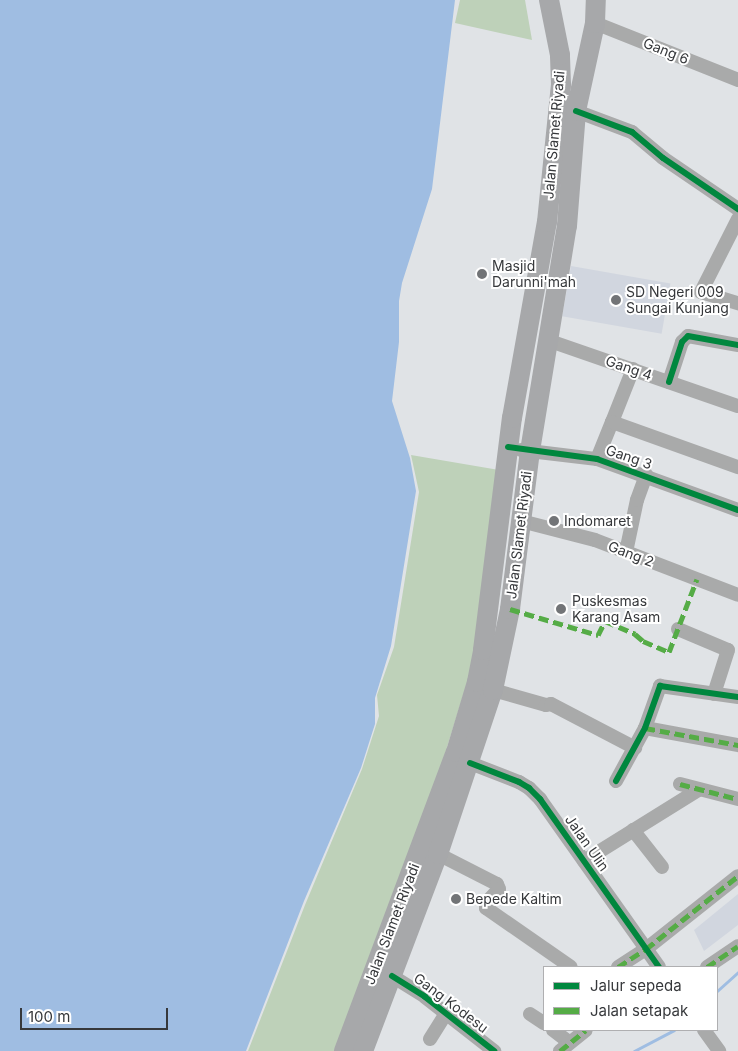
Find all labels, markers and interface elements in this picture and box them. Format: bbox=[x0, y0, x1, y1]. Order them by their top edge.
street label: Gang 6 bbox=[641, 34, 691, 68]
street label: Jalan Slamet Riyadi bbox=[540, 70, 568, 200]
place label: Masjid Darunni'mah bbox=[492, 258, 576, 290]
marker: Masjid Darunni'mah bbox=[476, 268, 488, 280]
place label: SD Negeri 009 Sungai Kunjang bbox=[626, 284, 729, 316]
marker: SD Negeri 009 Sungai Kunjang bbox=[610, 294, 622, 306]
street label: Gang 4 bbox=[604, 352, 654, 384]
street label: Gang 3 bbox=[604, 441, 654, 473]
street label: Jalan Slamet Riyadi bbox=[503, 470, 535, 600]
place label: Indomaret bbox=[564, 513, 631, 529]
marker: Indomaret bbox=[548, 515, 560, 527]
street label: Gang 2 bbox=[606, 538, 656, 570]
place label: Puskesmas Karang Asam bbox=[572, 593, 660, 626]
marker: Puskesmas Karang Asam bbox=[554, 602, 568, 616]
street label: Jalan Ulin bbox=[562, 812, 612, 874]
street label: Jalan Slamet Riyadi bbox=[361, 861, 423, 987]
place label: Bepede Kaltim bbox=[466, 891, 562, 907]
marker: Bepede Kaltim bbox=[450, 893, 462, 905]
legend bbox=[543, 966, 718, 1031]
street label: Gang Kodesu bbox=[411, 970, 491, 1036]
text: Jalur sepeda bbox=[590, 976, 682, 995]
scale bar bbox=[22, 998, 170, 1030]
text: Jalan setapak bbox=[590, 1001, 688, 1020]
text: 100 m bbox=[28, 1007, 70, 1026]

